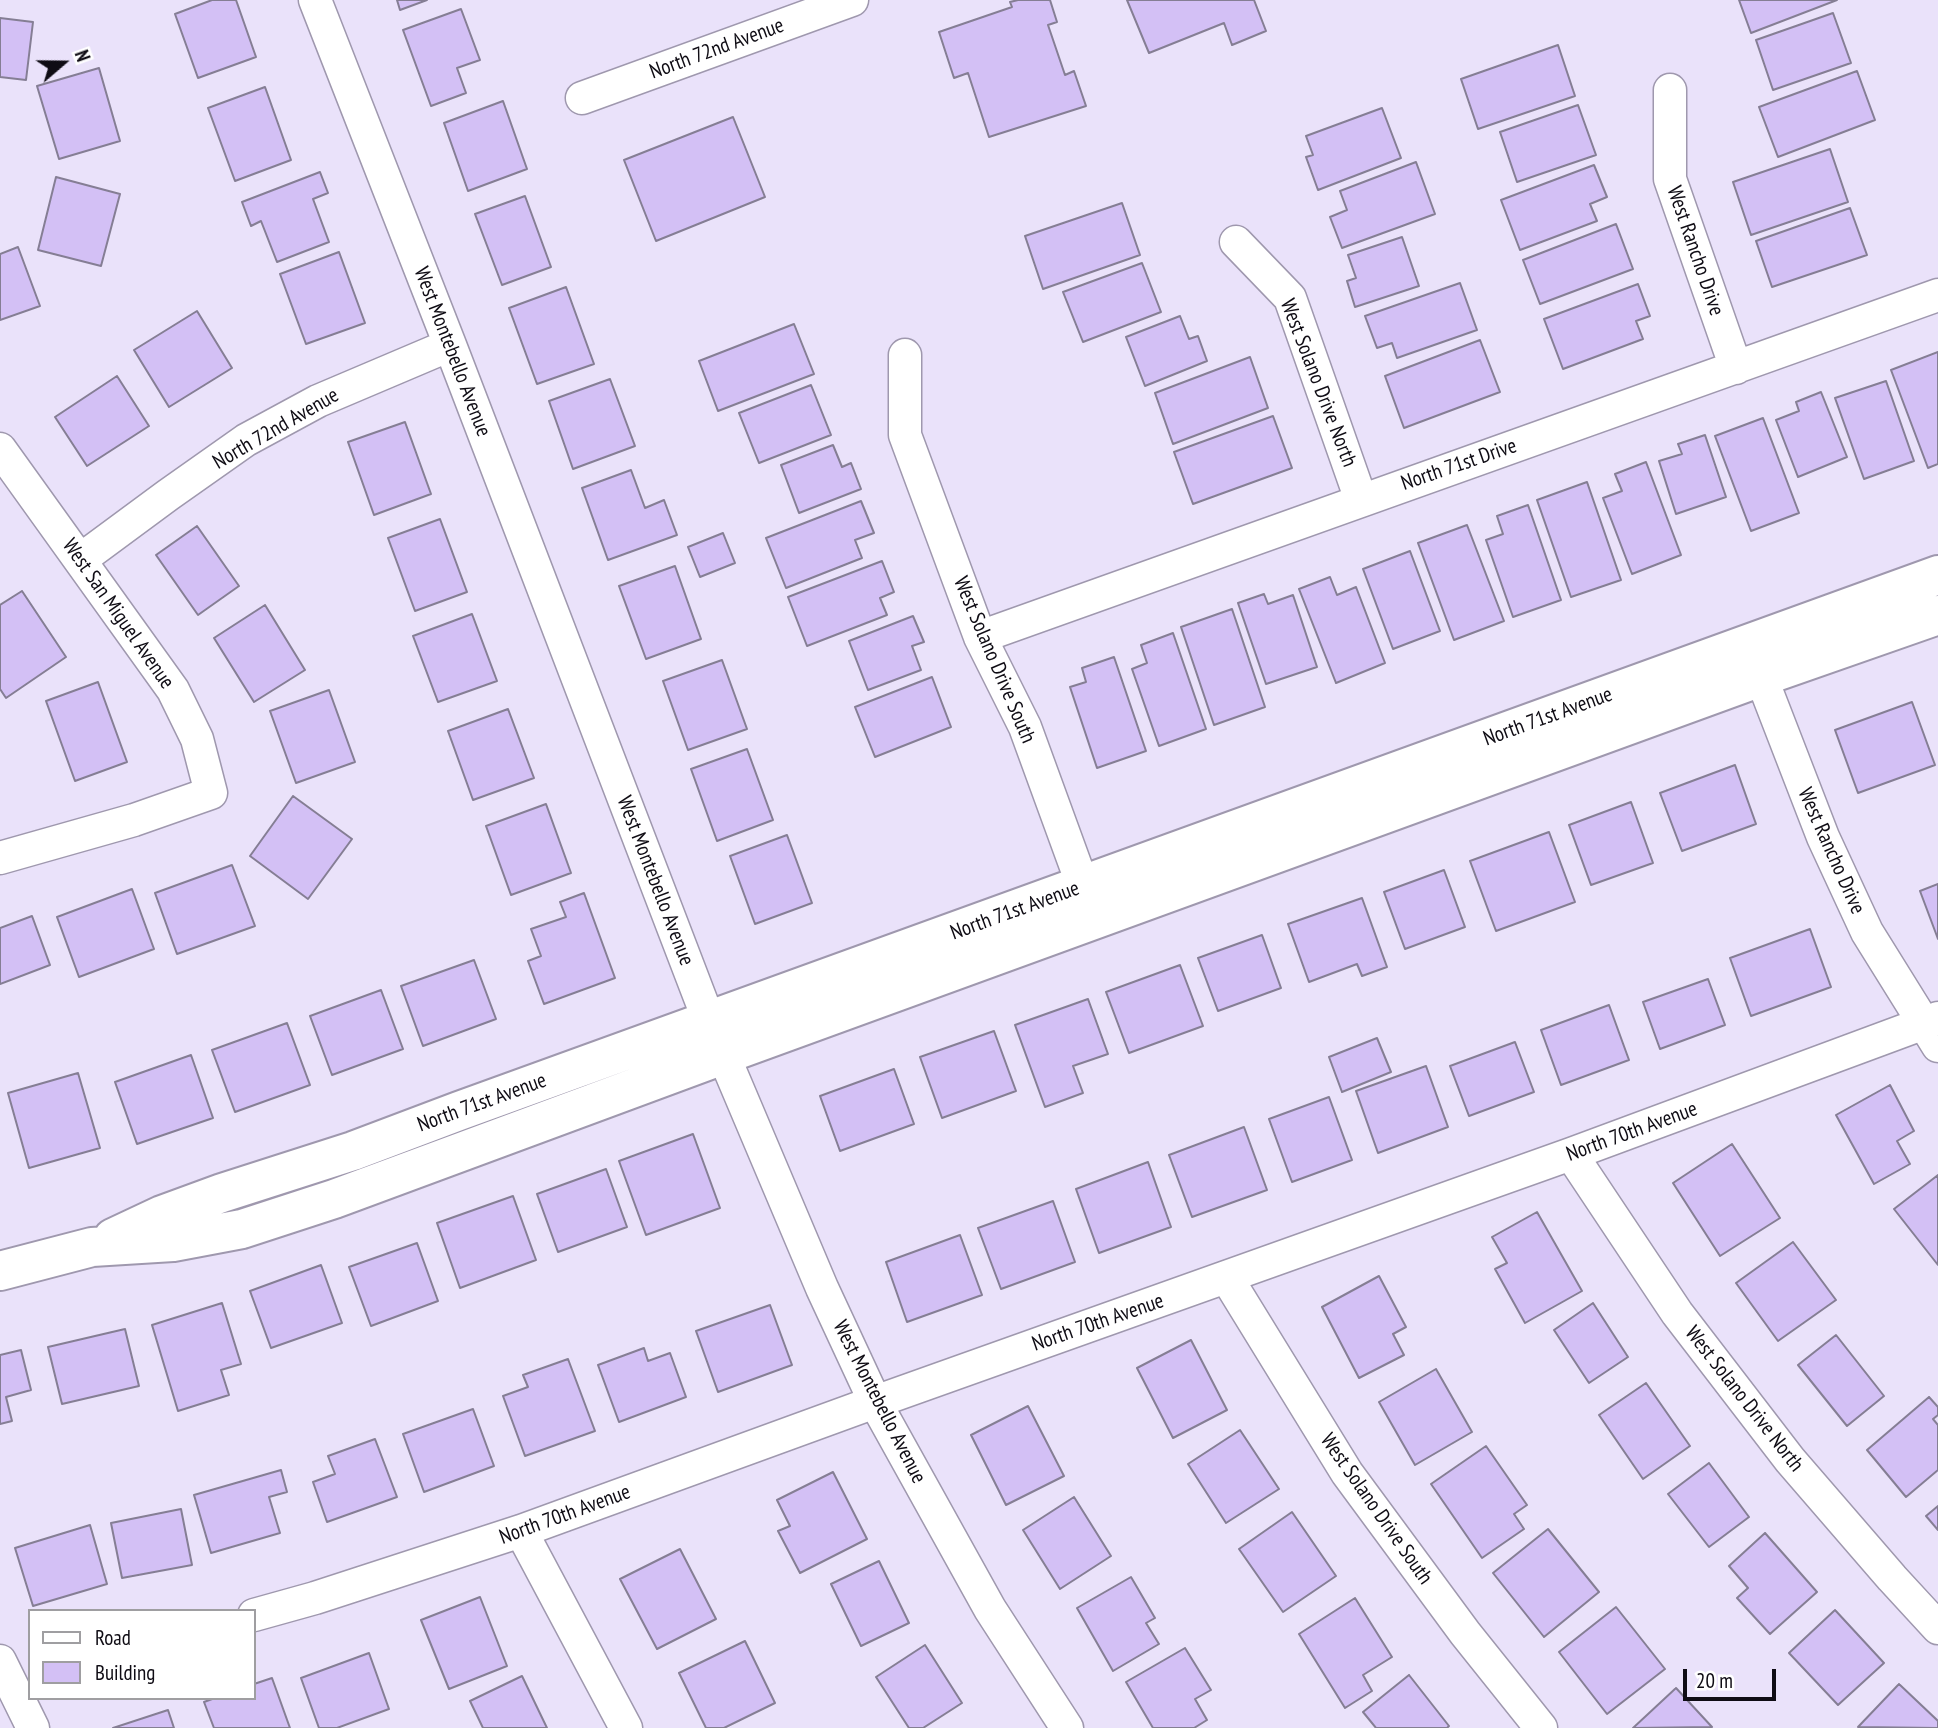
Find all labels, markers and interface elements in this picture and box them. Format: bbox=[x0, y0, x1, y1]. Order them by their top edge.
street label: North 72nd Avenue bbox=[647, 13, 787, 85]
north arrow bbox=[28, 28, 98, 98]
text: N bbox=[70, 47, 96, 65]
street label: West Rancho Drive bbox=[1661, 183, 1729, 319]
street label: West Montebello Avenue bbox=[408, 264, 496, 440]
street label: West Solano Drive North bbox=[1274, 296, 1362, 470]
street label: North 72nd Avenue bbox=[209, 383, 343, 475]
street label: North 71st Drive bbox=[1398, 433, 1520, 497]
street label: West San Miguel Avenue bbox=[57, 534, 179, 694]
street label: West Solano Drive South bbox=[948, 573, 1040, 747]
street label: North 71st Avenue bbox=[1480, 682, 1616, 752]
street label: West Rancho Drive bbox=[1792, 784, 1870, 918]
street label: West Montebello Avenue bbox=[611, 793, 699, 969]
street label: North 71st Avenue bbox=[947, 876, 1083, 946]
street label: North 71st Avenue bbox=[414, 1068, 550, 1138]
street label: North 70th Avenue bbox=[1563, 1097, 1701, 1167]
street label: North 70th Avenue bbox=[1029, 1289, 1167, 1357]
street label: West Montebello Avenue bbox=[827, 1316, 931, 1488]
street label: West Solano Drive North bbox=[1679, 1321, 1809, 1477]
street label: West Solano Drive South bbox=[1315, 1429, 1437, 1589]
street label: North 70th Avenue bbox=[496, 1480, 634, 1550]
legend bbox=[28, 1609, 256, 1700]
text: Road bbox=[95, 1624, 131, 1651]
scale bar bbox=[1686, 1654, 1779, 1698]
text: Building bbox=[95, 1659, 155, 1686]
text: 20 m bbox=[1696, 1667, 1733, 1694]

